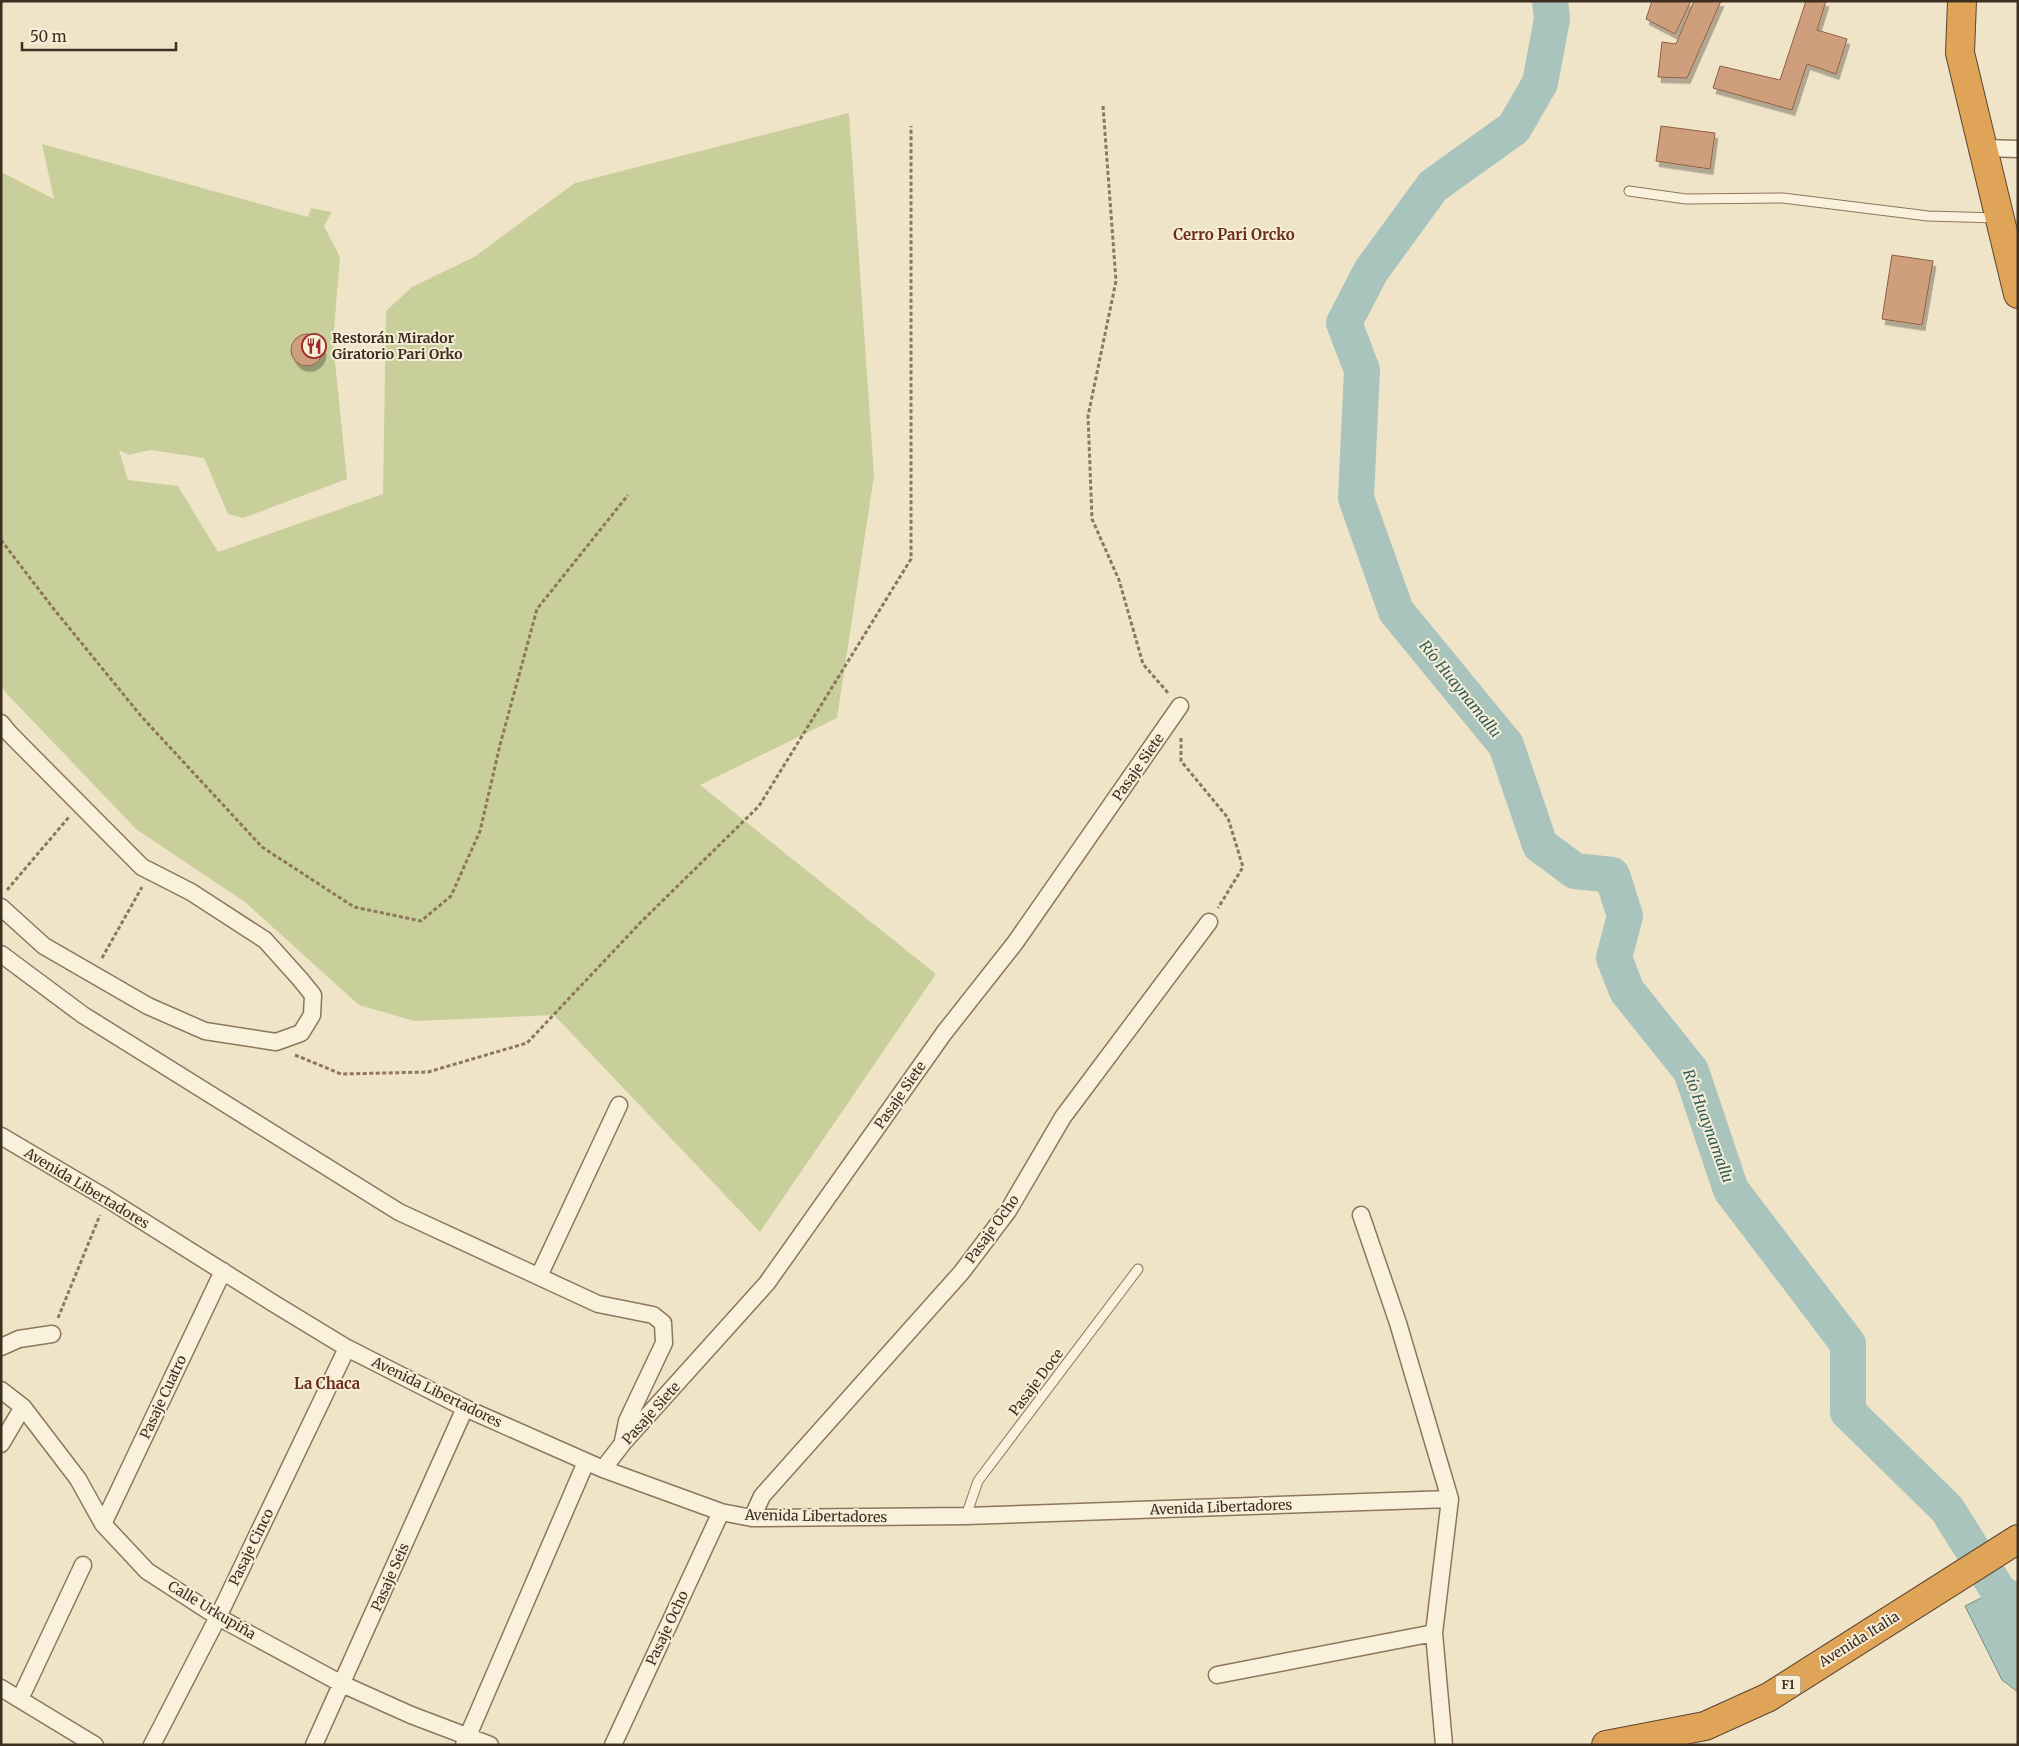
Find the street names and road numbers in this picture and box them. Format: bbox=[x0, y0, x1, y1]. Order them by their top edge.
street label: Pasaje Siete bbox=[1108, 730, 1168, 804]
street label: Pasaje Siete bbox=[870, 1058, 930, 1132]
street label: Avenida Libertadores bbox=[20, 1143, 153, 1232]
street label: Pasaje Ocho bbox=[961, 1191, 1023, 1267]
street label: Pasaje Doce bbox=[1005, 1345, 1067, 1419]
street label: Pasaje Cuatro bbox=[136, 1352, 190, 1442]
street label: Avenida Libertadores bbox=[368, 1352, 505, 1431]
street label: Pasaje Siete bbox=[618, 1378, 684, 1448]
street label: Avenida Libertadores bbox=[1148, 1496, 1293, 1519]
street label: Pasaje Cinco bbox=[225, 1505, 277, 1589]
street label: Avenida Libertadores bbox=[744, 1506, 888, 1526]
street label: Pasaje Seis bbox=[367, 1540, 413, 1614]
street label: Calle Urkupiña bbox=[165, 1577, 260, 1644]
street label: Pasaje Ocho bbox=[642, 1588, 692, 1668]
street label: Avenida Italia bbox=[1815, 1607, 1903, 1671]
road number: F1 bbox=[1776, 1676, 1800, 1694]

